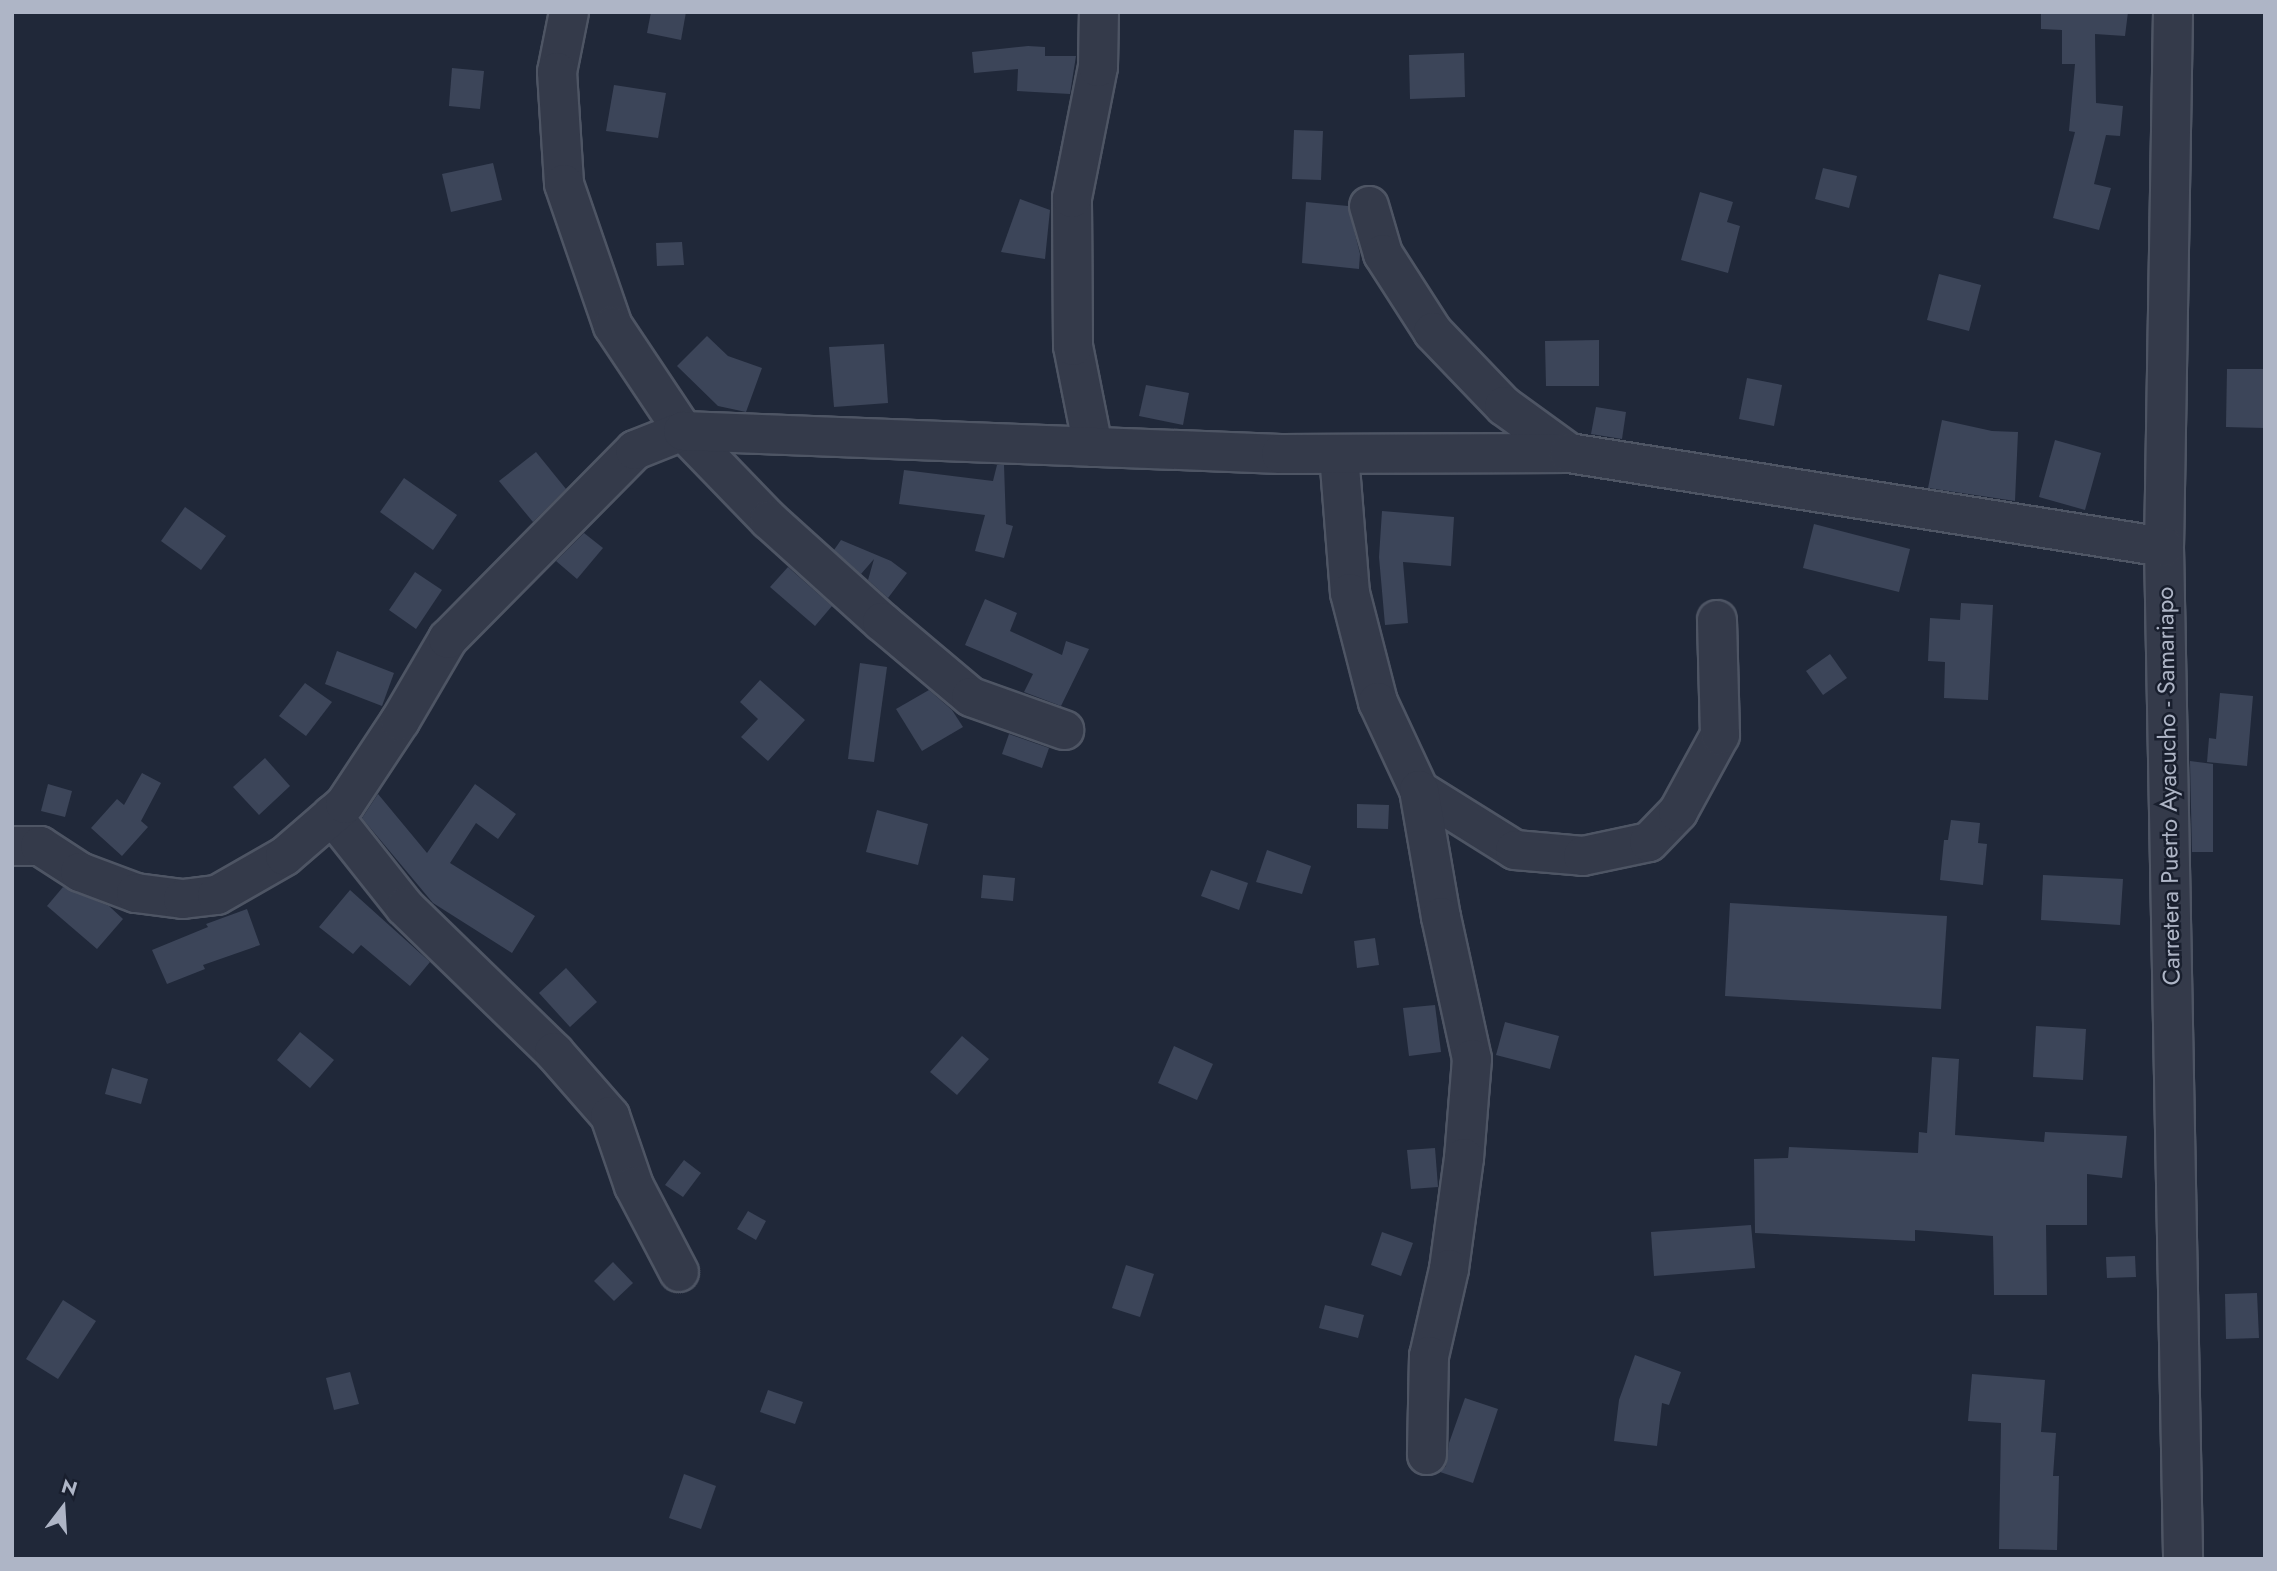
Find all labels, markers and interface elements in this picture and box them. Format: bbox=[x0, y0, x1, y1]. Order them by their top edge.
street label: Carretera Puerto Ayacucho - Samariapo bbox=[2150, 586, 2186, 986]
text: N bbox=[58, 1472, 80, 1503]
north arrow bbox=[28, 1473, 98, 1543]

